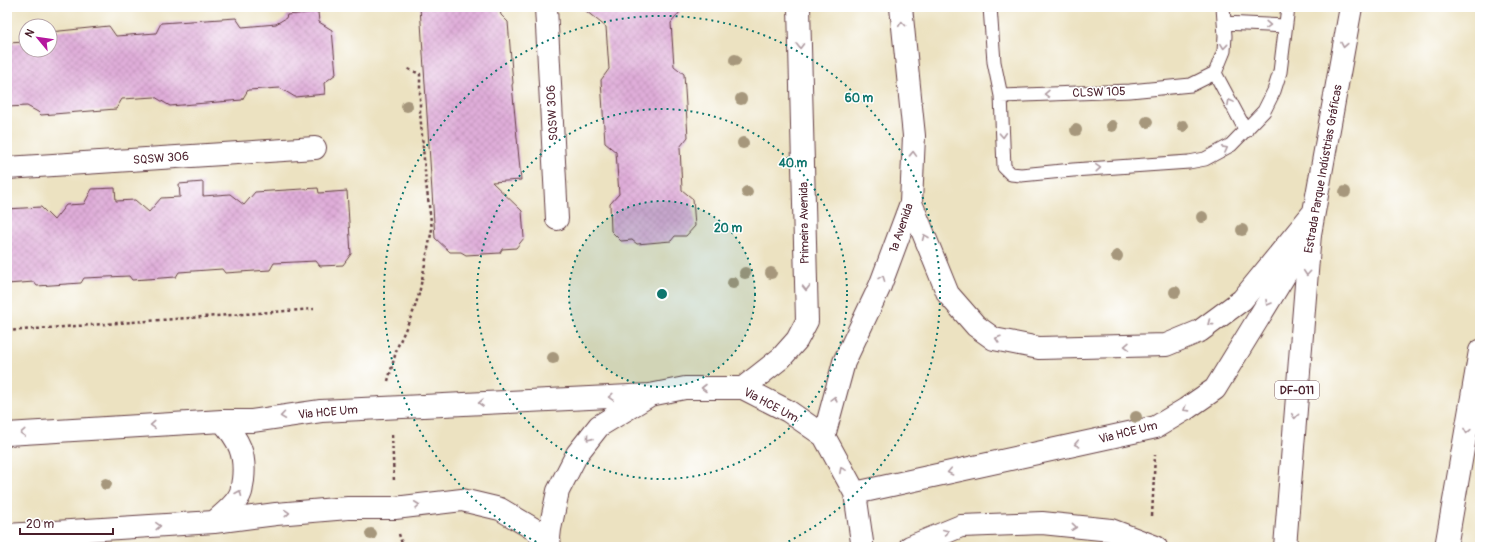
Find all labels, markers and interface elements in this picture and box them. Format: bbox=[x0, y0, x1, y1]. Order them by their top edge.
north arrow bbox=[18, 18, 58, 58]
one-way arrow bbox=[898, 21, 907, 27]
one-way arrow bbox=[1265, 21, 1271, 29]
text: N bbox=[22, 26, 37, 40]
one-way arrow bbox=[1340, 42, 1349, 48]
one-way arrow bbox=[795, 43, 804, 49]
one-way arrow bbox=[1220, 43, 1229, 49]
street label: Estrada Parque Indústrias Gráficas bbox=[1301, 83, 1346, 255]
street label: CLSW 105 bbox=[1072, 84, 1126, 101]
street label: SQSW 306 bbox=[544, 85, 561, 141]
one-way arrow bbox=[1044, 89, 1050, 98]
text: 60 m bbox=[845, 91, 874, 106]
one-way arrow bbox=[1228, 99, 1235, 106]
one-way arrow bbox=[998, 132, 1007, 138]
one-way arrow bbox=[1221, 146, 1228, 153]
street label: SQSW 306 bbox=[133, 149, 190, 168]
one-way arrow bbox=[909, 151, 917, 157]
text: 40 m bbox=[778, 156, 808, 171]
one-way arrow bbox=[1095, 164, 1101, 173]
street label: Primeira Avenida bbox=[796, 181, 813, 264]
street label: 1ª Avenida bbox=[886, 201, 917, 255]
text: 20 m bbox=[714, 221, 742, 236]
one-way arrow bbox=[921, 233, 929, 240]
one-way arrow bbox=[1302, 270, 1311, 276]
one-way arrow bbox=[878, 275, 886, 282]
one-way arrow bbox=[802, 285, 810, 291]
centre of rings bbox=[655, 287, 669, 301]
one-way arrow bbox=[1265, 299, 1272, 306]
one-way arrow bbox=[1208, 318, 1215, 325]
one-way arrow bbox=[995, 335, 1002, 344]
one-way arrow bbox=[1124, 342, 1130, 350]
road number: DF-011 bbox=[1275, 381, 1319, 399]
one-way arrow bbox=[701, 384, 707, 392]
street label: Via HCE Um bbox=[741, 385, 801, 426]
one-way arrow bbox=[608, 393, 614, 402]
one-way arrow bbox=[829, 395, 838, 402]
one-way arrow bbox=[478, 399, 484, 408]
street label: Via HCE Um bbox=[298, 402, 359, 423]
one-way arrow bbox=[1183, 404, 1190, 412]
one-way arrow bbox=[279, 411, 286, 420]
one-way arrow bbox=[1291, 413, 1300, 419]
street label: Via HCE Um bbox=[1097, 418, 1159, 447]
one-way arrow bbox=[150, 421, 156, 430]
one-way arrow bbox=[1463, 428, 1471, 434]
one-way arrow bbox=[20, 429, 26, 438]
one-way arrow bbox=[587, 434, 594, 441]
one-way arrow bbox=[1074, 440, 1080, 448]
one-way arrow bbox=[840, 467, 847, 474]
one-way arrow bbox=[947, 467, 953, 475]
one-way arrow bbox=[235, 490, 243, 497]
one-way arrow bbox=[414, 501, 420, 510]
one-way arrow bbox=[284, 508, 290, 517]
scale bar bbox=[20, 510, 113, 536]
text: 20 m bbox=[26, 517, 55, 532]
one-way arrow bbox=[155, 521, 161, 530]
one-way arrow bbox=[1071, 522, 1078, 531]
one-way arrow bbox=[942, 529, 949, 537]

